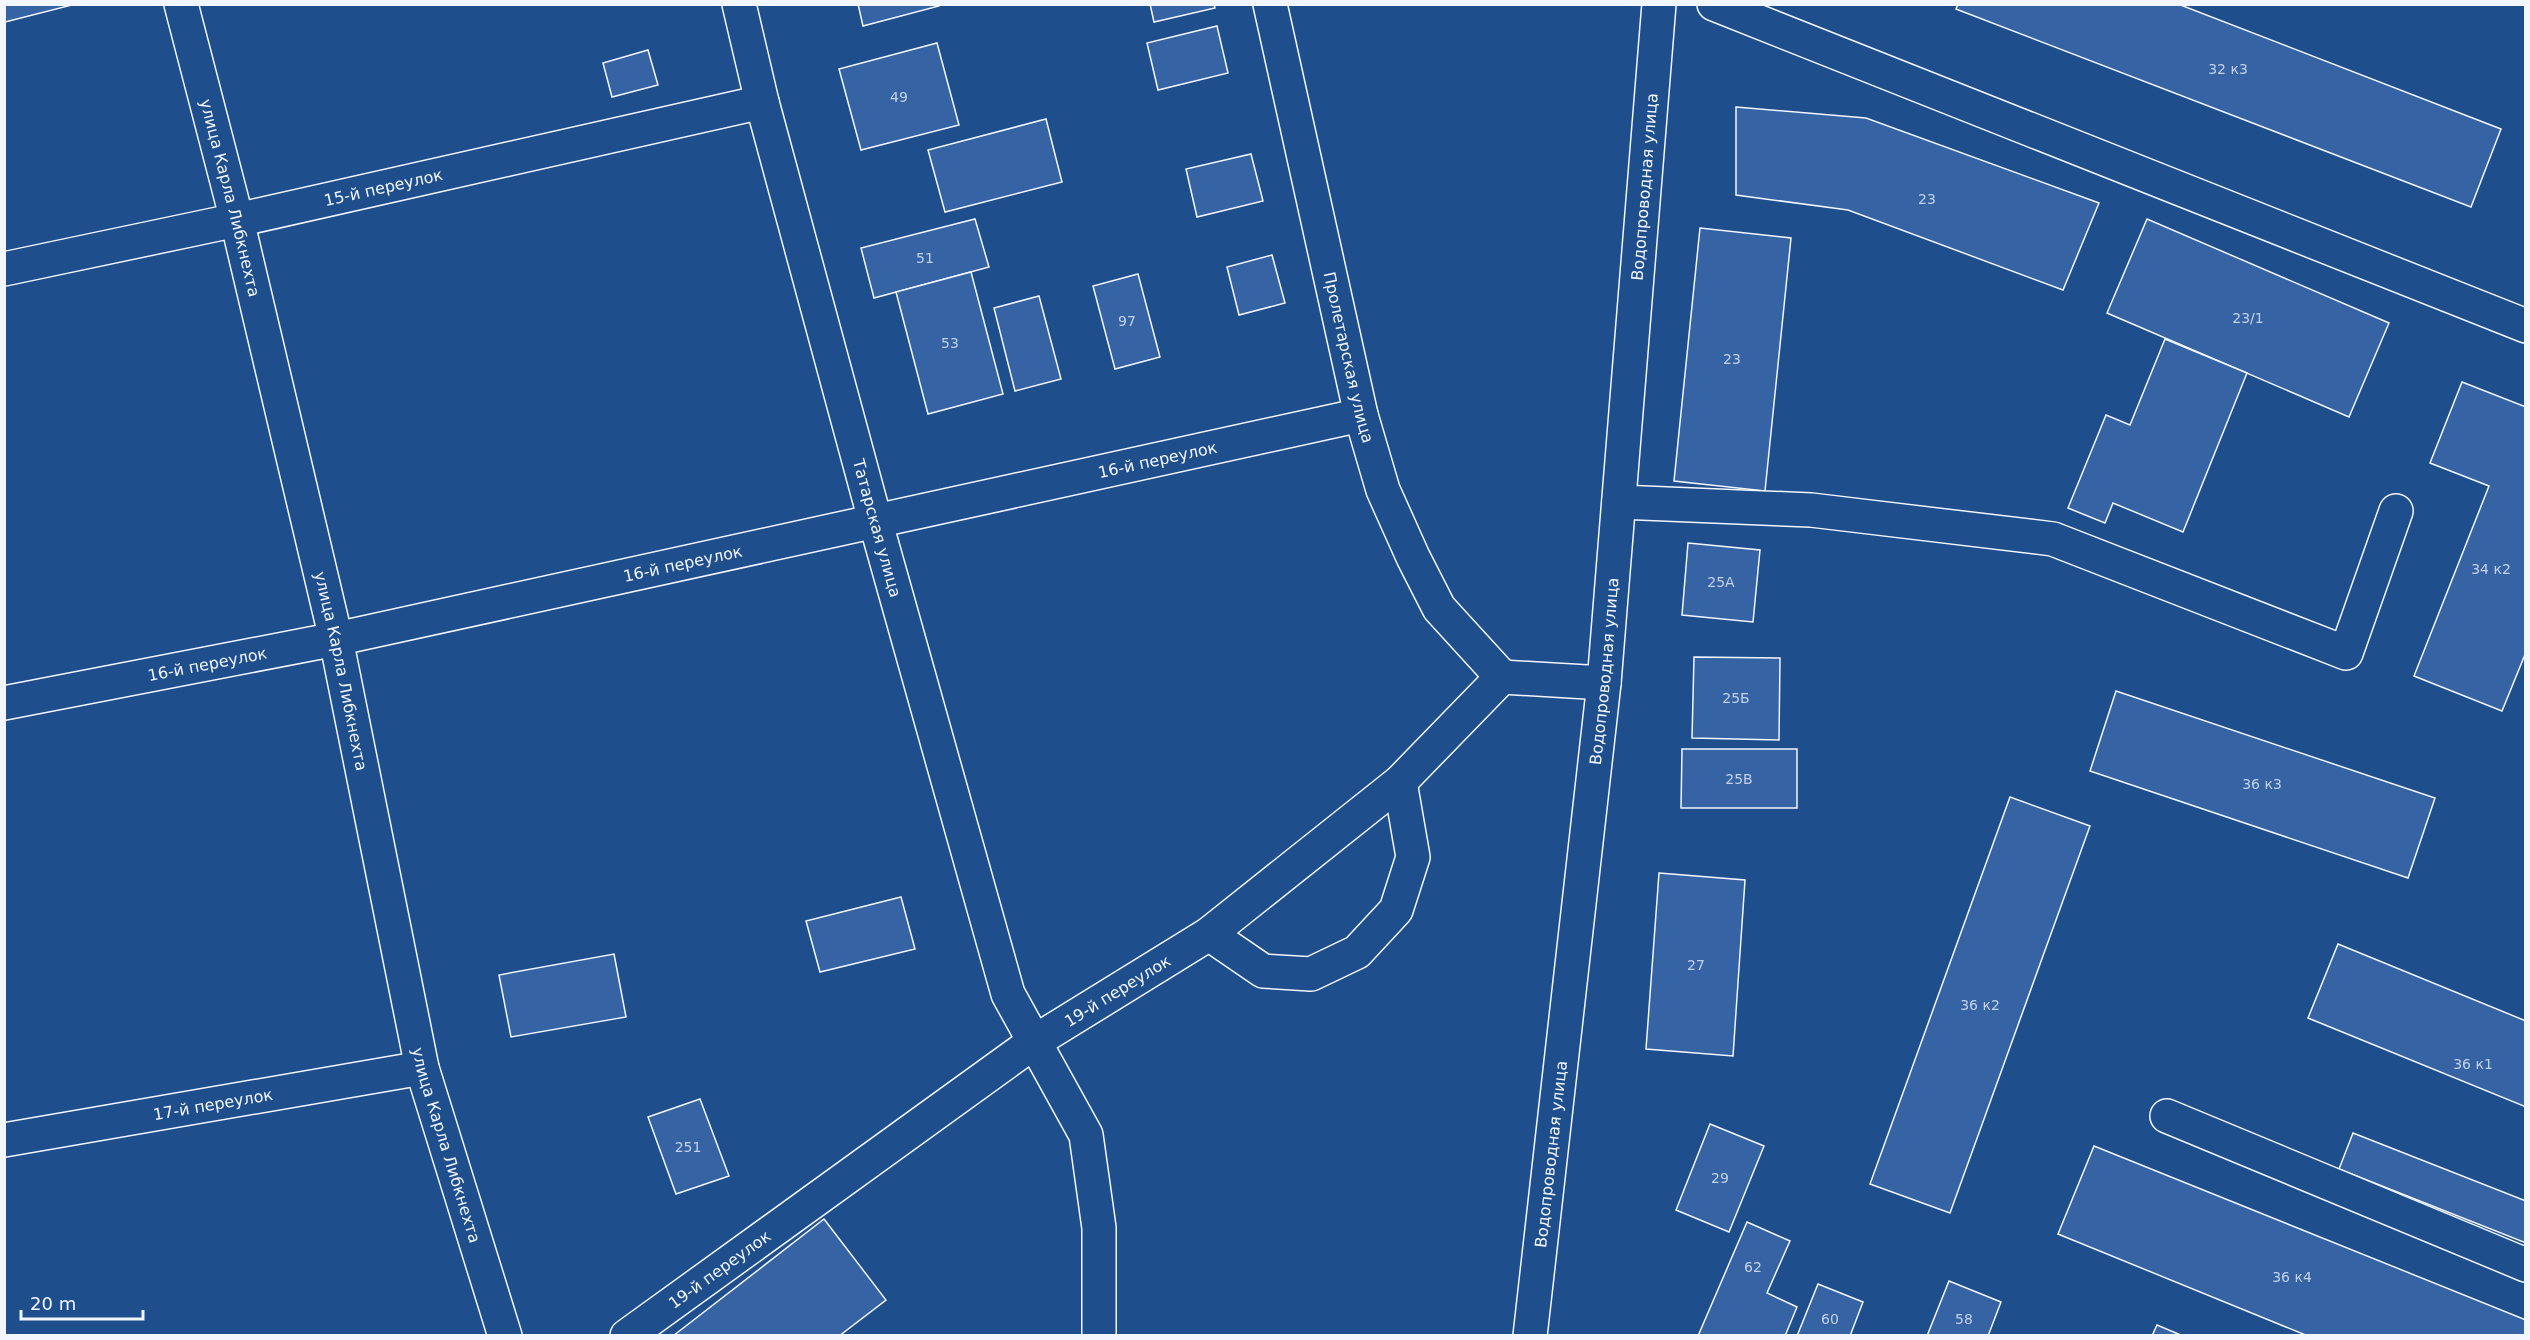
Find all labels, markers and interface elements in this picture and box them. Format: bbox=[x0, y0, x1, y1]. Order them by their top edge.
house number: 32 к3 bbox=[2208, 61, 2248, 77]
house number: 49 bbox=[890, 89, 908, 105]
street label: Водопроводная улица bbox=[1627, 92, 1661, 281]
street label: улица Карла Либкнехта bbox=[196, 97, 264, 299]
street label: 15-й переулок bbox=[322, 165, 445, 210]
house number: 23 bbox=[1918, 191, 1936, 207]
house number: 51 bbox=[916, 250, 934, 266]
street label: Пролетарская улица bbox=[1320, 270, 1378, 445]
house number: 23/1 bbox=[2232, 310, 2264, 326]
house number: 97 bbox=[1118, 313, 1136, 329]
house number: 53 bbox=[941, 335, 959, 351]
house number: 23 bbox=[1723, 351, 1741, 367]
street label: 16-й переулок bbox=[1096, 437, 1219, 482]
street label: Татарская улица bbox=[849, 456, 906, 599]
street label: 16-й переулок bbox=[622, 541, 744, 585]
house number: 34 к2 bbox=[2471, 561, 2511, 577]
street label: улица Карла Либкнехта bbox=[311, 569, 372, 772]
house number: 25А bbox=[1707, 574, 1735, 590]
street label: Водопроводная улица bbox=[1585, 577, 1622, 766]
street label: 16-й переулок bbox=[146, 643, 269, 685]
house number: 25Б bbox=[1722, 690, 1750, 706]
house number: 25В bbox=[1725, 771, 1753, 787]
house number: 36 к3 bbox=[2242, 776, 2282, 792]
street label: 19-й переулок bbox=[1061, 951, 1174, 1030]
house number: 27 bbox=[1687, 957, 1705, 973]
house number: 36 к2 bbox=[1960, 997, 2000, 1013]
street label: улица Карла Либкнехта bbox=[409, 1046, 485, 1245]
house number: 36 к1 bbox=[2453, 1056, 2493, 1072]
street label: Водопроводная улица bbox=[1531, 1060, 1571, 1249]
street label: 17-й переулок bbox=[152, 1084, 275, 1124]
house number: 251 bbox=[675, 1139, 701, 1155]
house number: 29 bbox=[1711, 1170, 1729, 1186]
street label: 19-й переулок bbox=[665, 1226, 774, 1312]
house number: 62 bbox=[1744, 1259, 1762, 1275]
house number: 36 к4 bbox=[2272, 1269, 2312, 1285]
scale bar bbox=[21, 1283, 142, 1321]
text: 20 m bbox=[30, 1293, 76, 1314]
house number: 60 bbox=[1821, 1311, 1839, 1327]
house number: 58 bbox=[1955, 1311, 1973, 1327]

